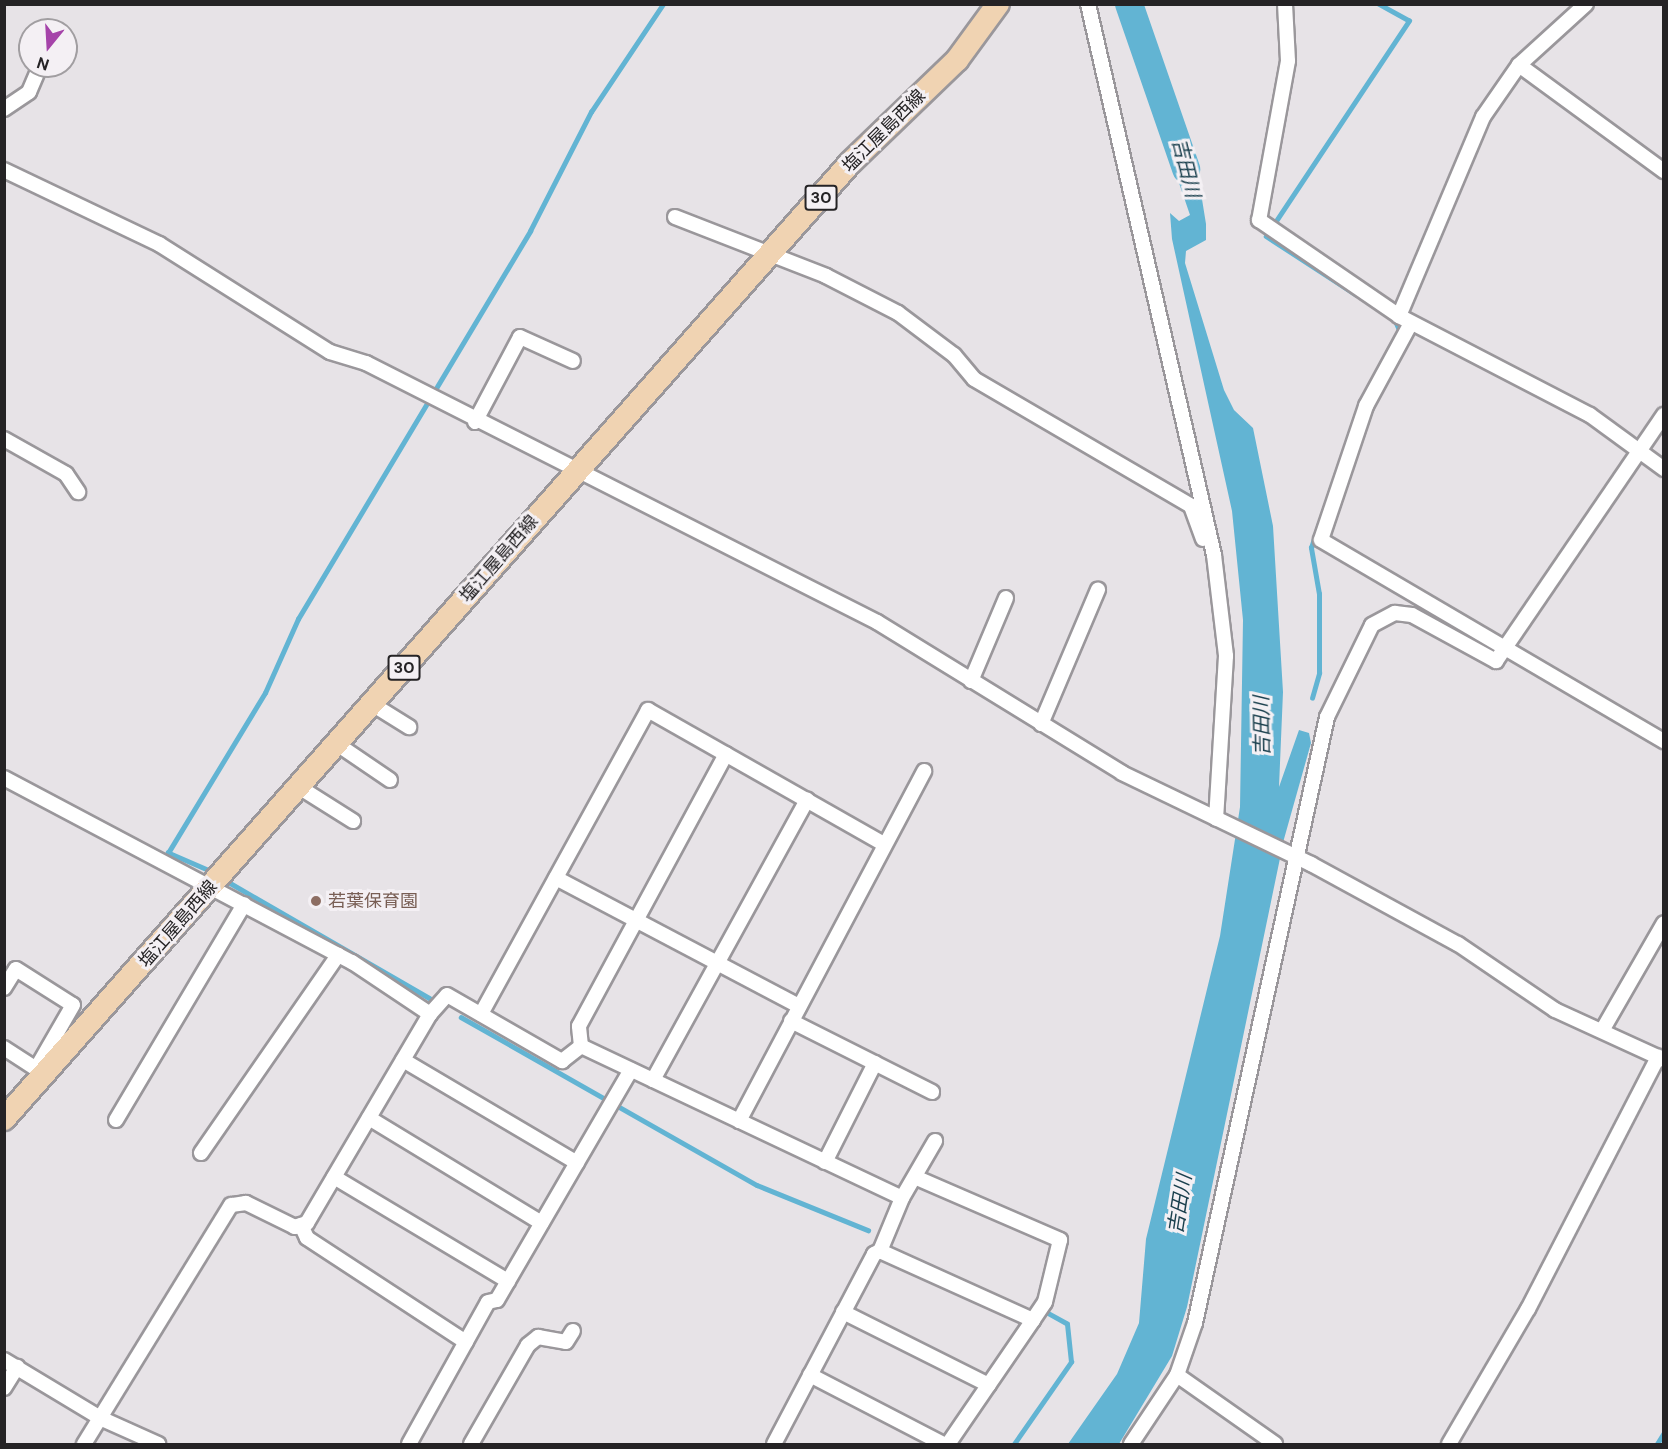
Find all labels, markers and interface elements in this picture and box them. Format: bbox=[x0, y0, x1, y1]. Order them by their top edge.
north arrow bbox=[18, 18, 78, 78]
text: N bbox=[34, 52, 52, 75]
street label: 塩江屋島西線 bbox=[838, 85, 930, 177]
water label: 吉田川 bbox=[1167, 136, 1205, 200]
road number: 30 bbox=[804, 185, 838, 211]
street label: 塩江屋島西線 bbox=[455, 511, 543, 607]
road number: 30 bbox=[388, 655, 420, 681]
water label: 吉田川 bbox=[1249, 696, 1275, 756]
street label: 塩江屋島西線 bbox=[134, 876, 222, 972]
place label: 若葉保育園 bbox=[328, 890, 418, 912]
marker: 若葉保育園 bbox=[309, 894, 323, 908]
water label: 吉田川 bbox=[1163, 1172, 1197, 1236]

